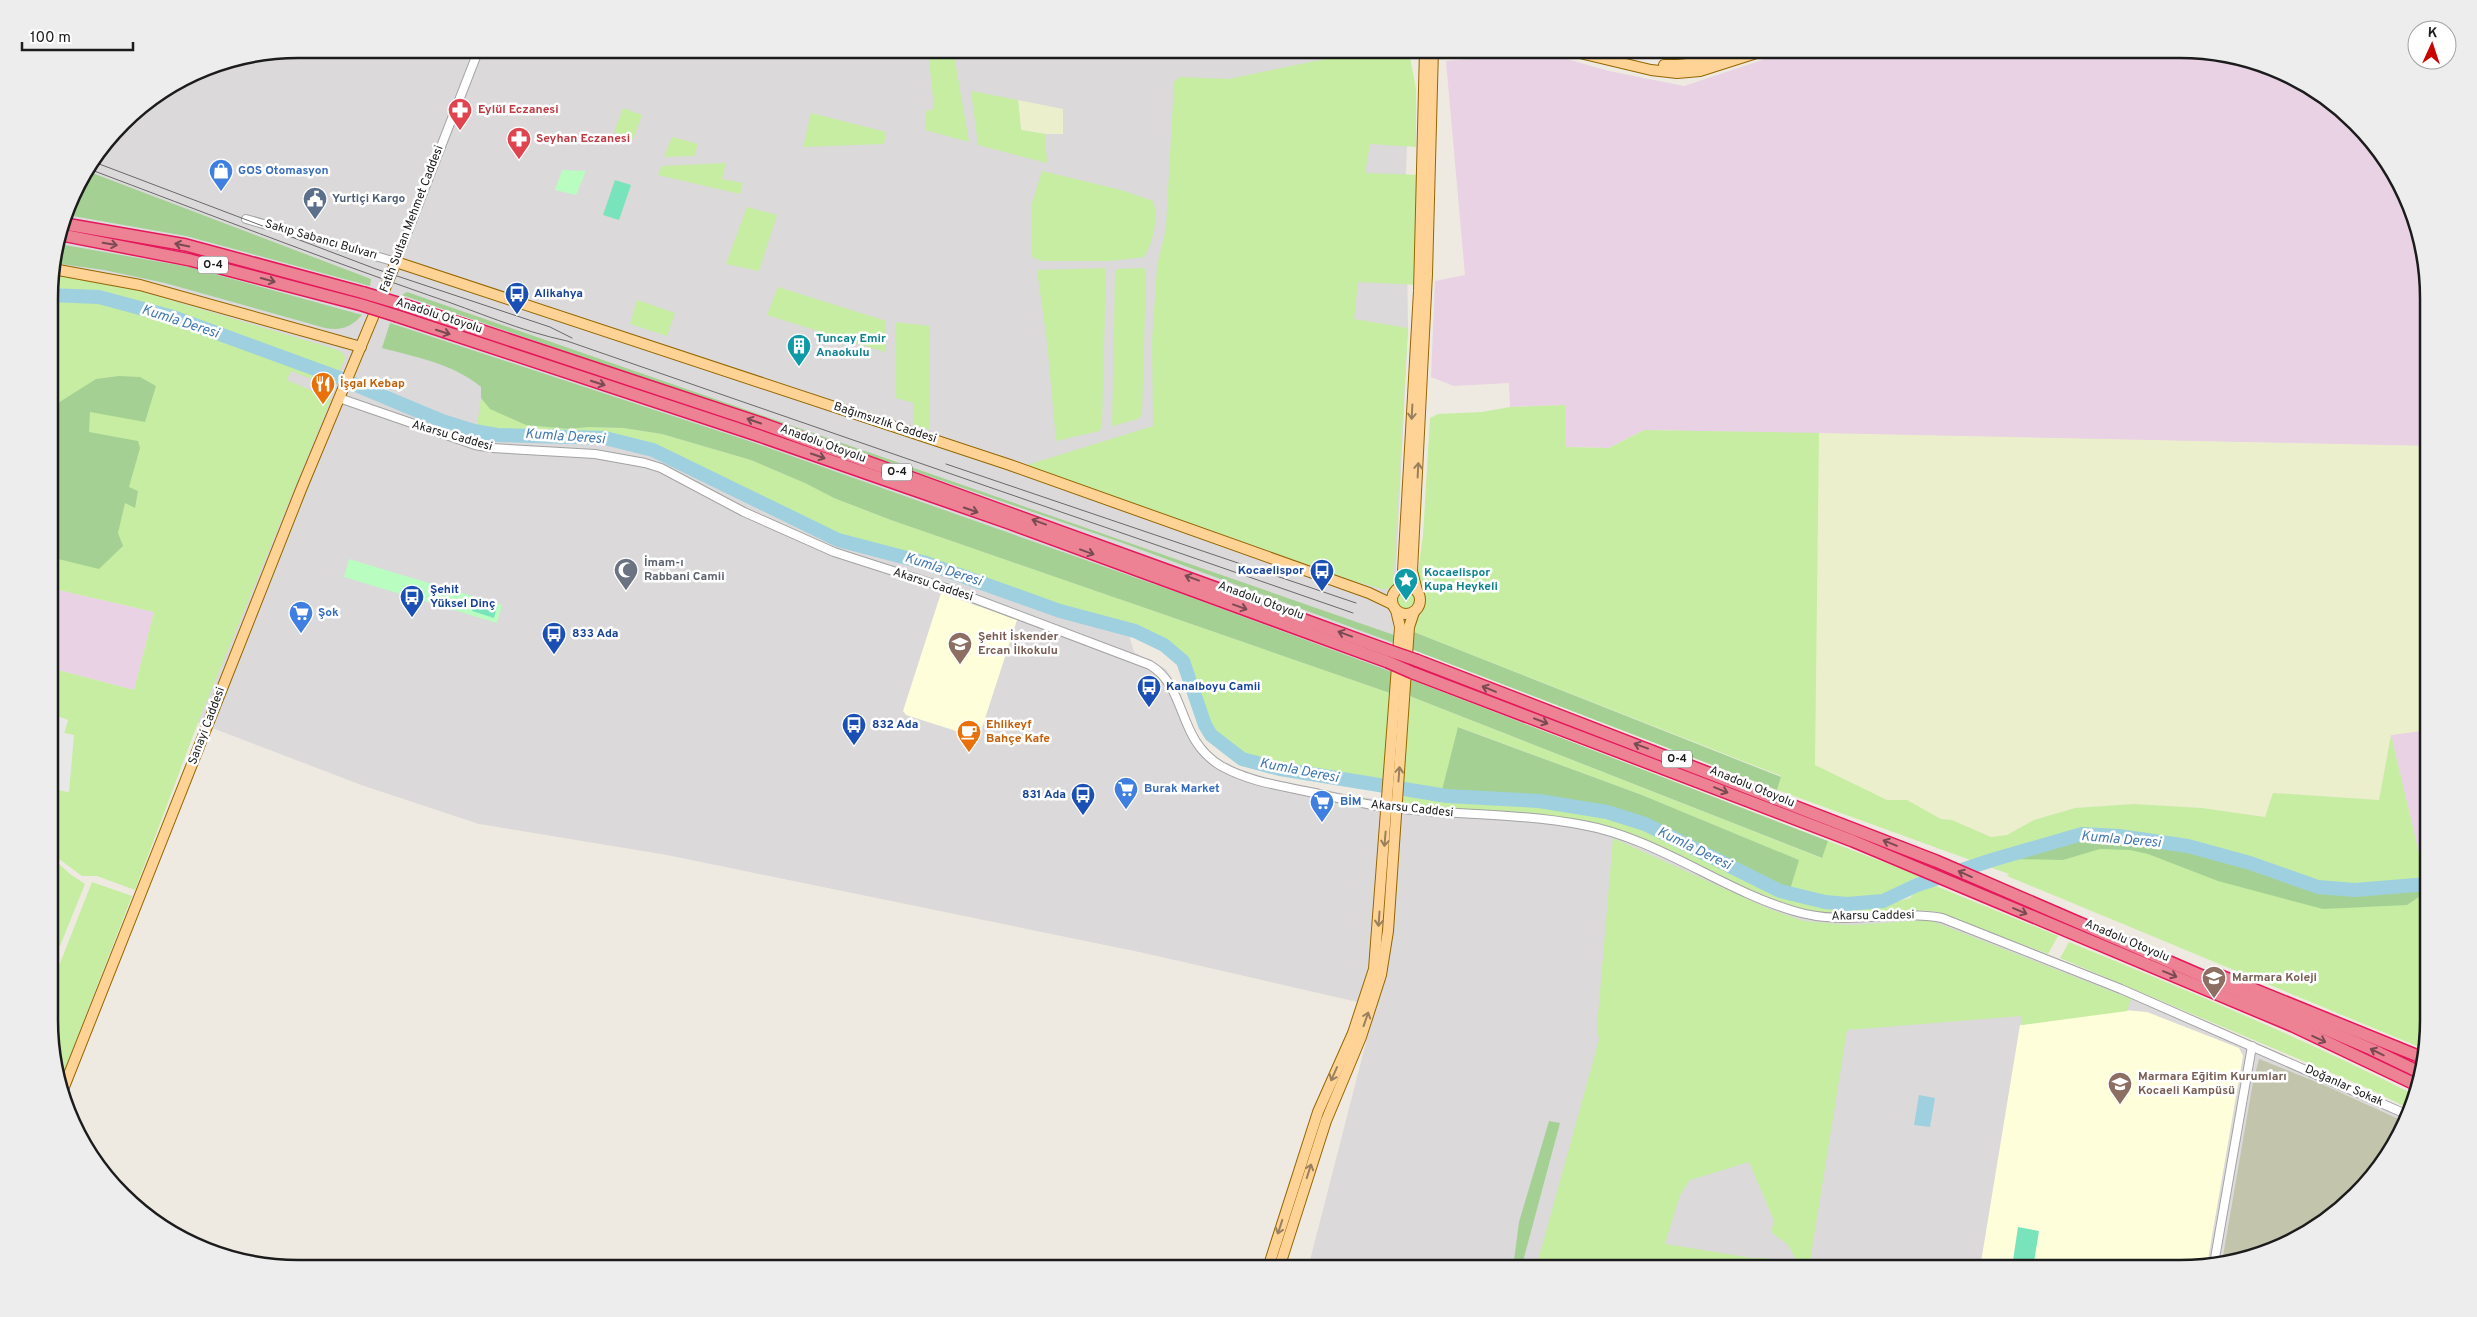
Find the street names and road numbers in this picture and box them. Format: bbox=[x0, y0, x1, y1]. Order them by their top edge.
street label: Fatih Sultan Mehmet Caddesi bbox=[377, 143, 447, 295]
street label: Sakıp Sabancı Bulvarı bbox=[263, 216, 379, 264]
road number: O-4 bbox=[198, 256, 228, 274]
street label: Anadolu Otoyolu bbox=[394, 294, 484, 338]
street label: Bağımsızlık Caddesi bbox=[831, 399, 939, 447]
street label: Akarsu Caddesi bbox=[410, 417, 494, 455]
street label: Anadolu Otoyolu bbox=[778, 421, 868, 467]
road number: O-4 bbox=[882, 464, 912, 481]
street label: Akarsu Caddesi bbox=[891, 565, 975, 605]
street label: Anadolu Otoyolu bbox=[1216, 578, 1306, 624]
street label: Sanayi Caddesi bbox=[185, 685, 229, 767]
road number: O-4 bbox=[1662, 751, 1692, 768]
street label: Anadolu Otoyolu bbox=[1707, 763, 1797, 811]
street label: Akarsu Caddesi bbox=[1370, 797, 1454, 821]
street label: Akarsu Caddesi bbox=[1831, 907, 1915, 925]
street label: Anadolu Otoyolu bbox=[2082, 916, 2172, 966]
street label: Doğanlar Sokak bbox=[2302, 1062, 2386, 1110]

